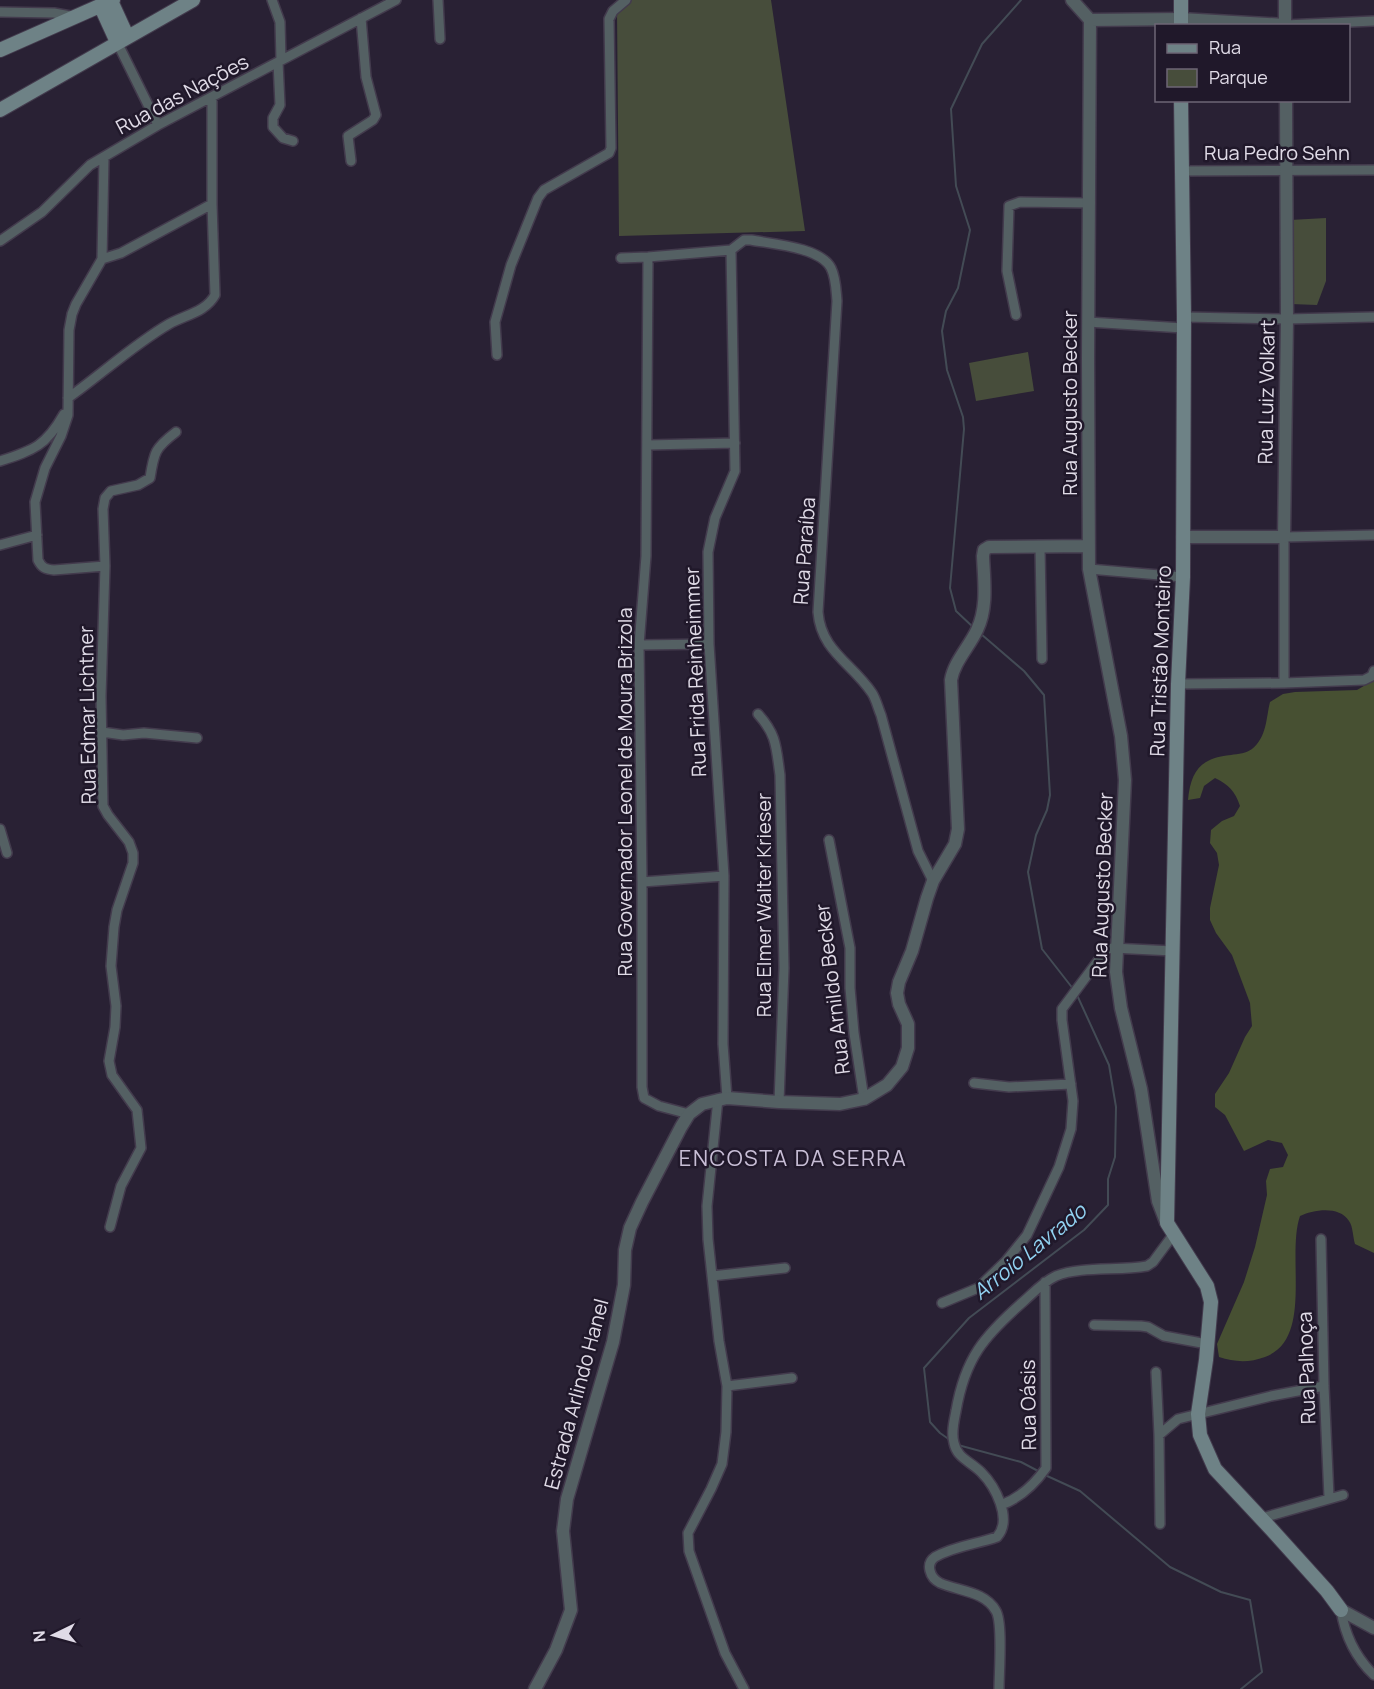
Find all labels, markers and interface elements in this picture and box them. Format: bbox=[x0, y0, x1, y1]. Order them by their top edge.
legend bbox=[1155, 24, 1350, 102]
text: Rua bbox=[1209, 35, 1241, 59]
street label: Rua das Nações bbox=[111, 48, 253, 140]
text: Parque bbox=[1209, 65, 1268, 89]
street label: Rua Pedro Sehn bbox=[1204, 139, 1350, 166]
street label: Rua Augusto Becker bbox=[1056, 310, 1083, 496]
street label: Rua Luiz Volkart bbox=[1251, 319, 1281, 465]
street label: Rua Paraíba bbox=[787, 496, 821, 606]
street label: Rua Tristão Monteiro bbox=[1143, 565, 1177, 757]
street label: Rua Frida Reinheimmer bbox=[678, 566, 712, 778]
street label: Rua Governador Leonel de Moura Brizola bbox=[611, 607, 638, 977]
street label: Rua Edmar Lichtner bbox=[72, 625, 102, 805]
street label: Rua Augusto Becker bbox=[1085, 792, 1119, 978]
street label: Rua Elmer Walter Krieser bbox=[750, 793, 777, 1017]
street label: Rua Arnildo Becker bbox=[808, 902, 856, 1076]
district label: ENCOSTA DA SERRA bbox=[679, 1143, 907, 1173]
water label: Arroio Lavrado bbox=[966, 1196, 1093, 1305]
street label: Estrada Arlindo Hanel bbox=[538, 1296, 614, 1492]
street label: Rua Palhoça bbox=[1291, 1311, 1321, 1425]
street label: Rua Oásis bbox=[1014, 1359, 1042, 1451]
north arrow bbox=[24, 1605, 84, 1665]
text: N bbox=[28, 1630, 51, 1643]

